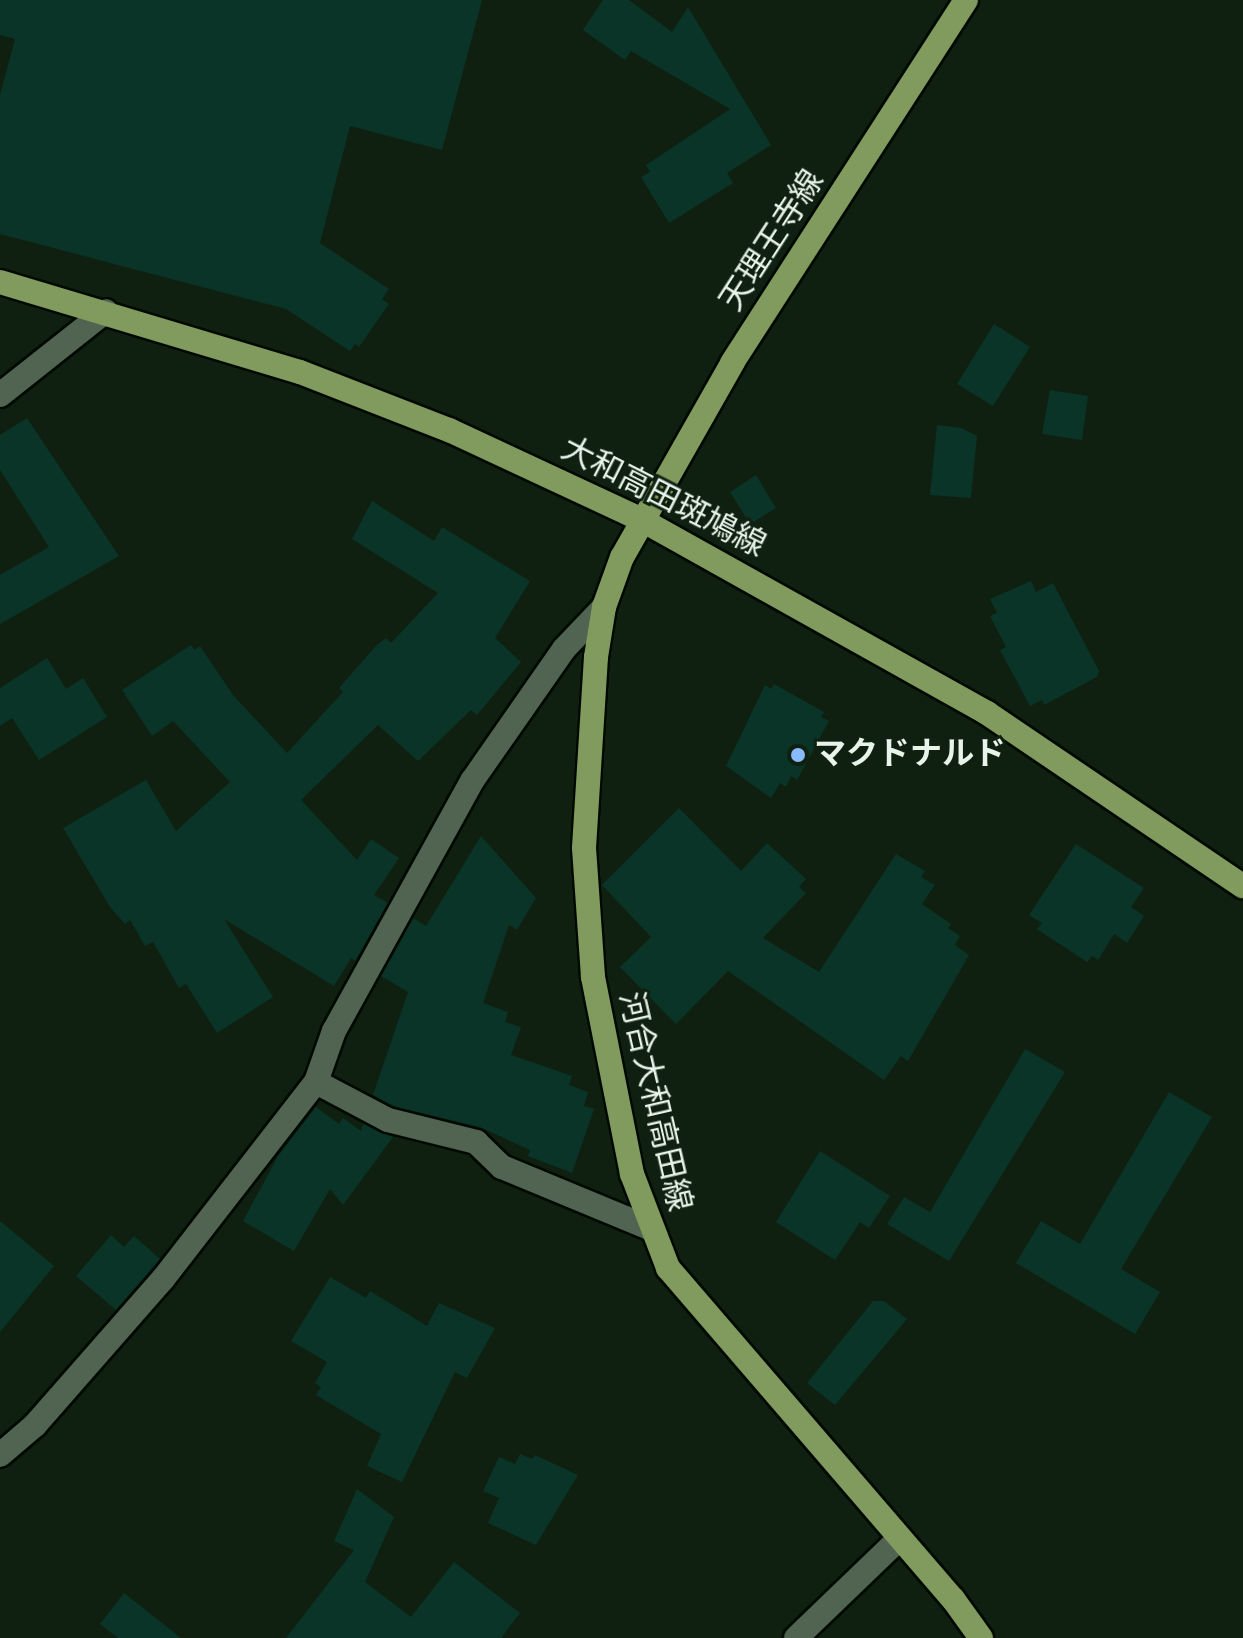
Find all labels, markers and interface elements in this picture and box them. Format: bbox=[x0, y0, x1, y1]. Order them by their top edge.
street label: 天理王寺線 bbox=[713, 163, 833, 319]
street label: 大和高田斑鳩線 bbox=[554, 430, 772, 566]
place label: マクドナルド bbox=[814, 736, 1006, 774]
marker: マクドナルド bbox=[789, 746, 807, 764]
street label: 河合大和高田線 bbox=[610, 989, 698, 1215]

